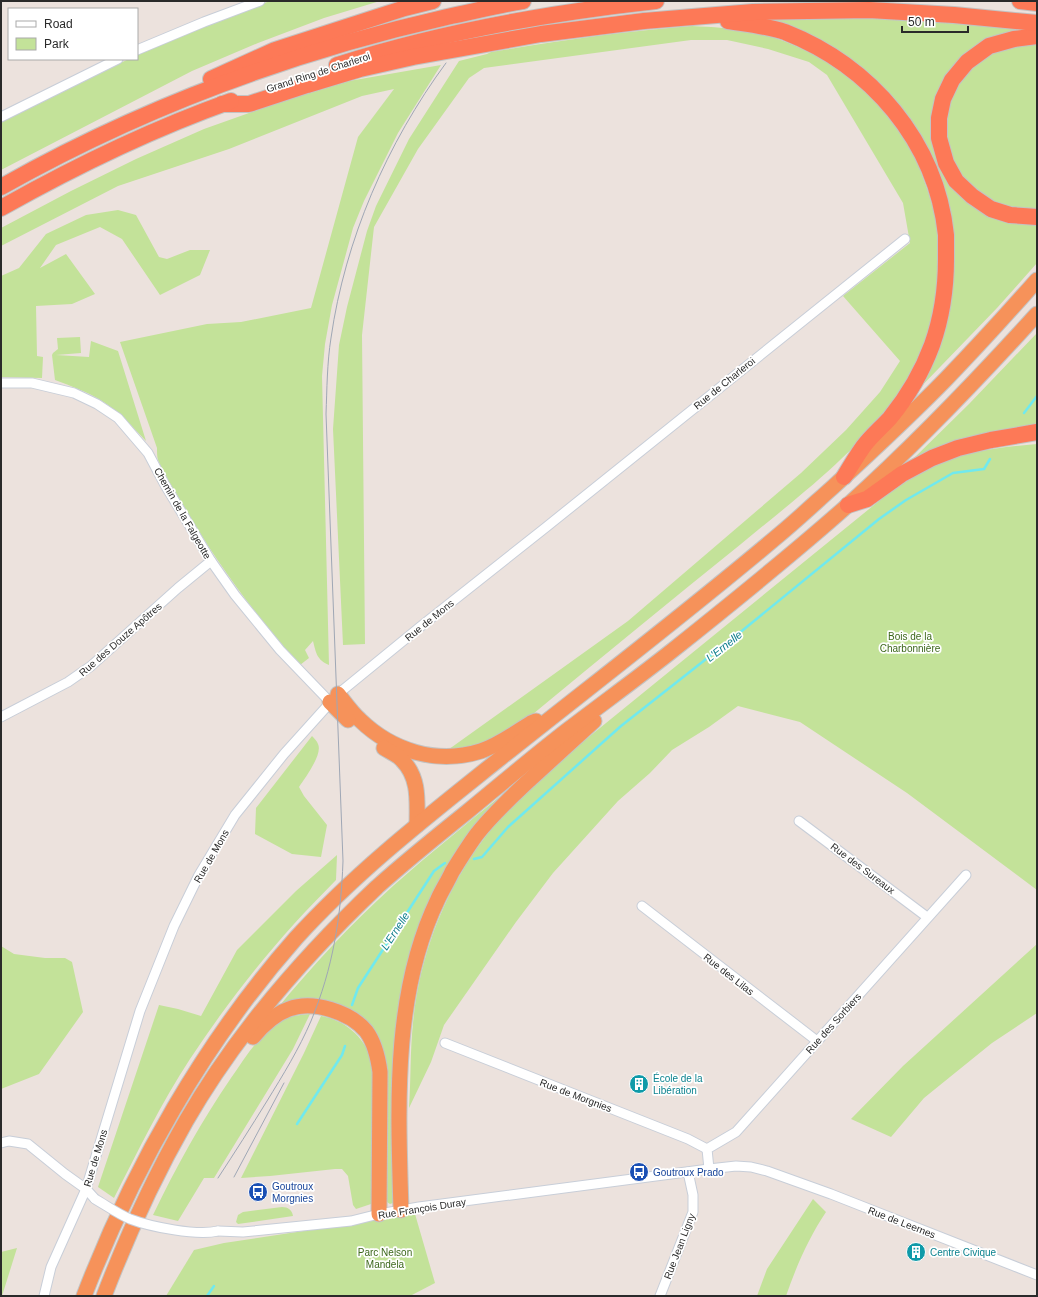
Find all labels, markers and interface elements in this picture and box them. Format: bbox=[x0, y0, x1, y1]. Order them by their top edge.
legend bbox=[8, 8, 138, 60]
scale bar bbox=[902, 8, 968, 34]
text: 50 m bbox=[908, 15, 935, 29]
text: Road bbox=[44, 17, 73, 31]
text: Park bbox=[44, 37, 70, 51]
street label: Grand Ring de Charleroi bbox=[265, 50, 371, 94]
street label: Rue de Charleroi bbox=[691, 355, 757, 411]
street label: Chemin de la Falgeotte bbox=[152, 466, 213, 561]
street label: Rue de Mons bbox=[403, 597, 456, 643]
street label: Rue des Douze Apôtres bbox=[77, 601, 164, 678]
water label: L'Ernelle bbox=[704, 628, 744, 664]
park label: Bois de la Charbonnière bbox=[880, 631, 941, 654]
street label: Rue de Mons bbox=[192, 828, 231, 885]
street label: Rue des Sureaux bbox=[829, 841, 897, 896]
water label: L'Ernelle bbox=[378, 910, 412, 952]
street label: Rue des Lilas bbox=[701, 951, 756, 997]
street label: Rue des Sorbiers bbox=[803, 991, 863, 1056]
place label: École de la Libération bbox=[653, 1072, 703, 1096]
building icon: École de la Libération bbox=[628, 1073, 650, 1095]
street label: Rue de Morgnies bbox=[538, 1077, 613, 1114]
street label: Rue de Mons bbox=[82, 1128, 109, 1188]
bus stop icon: Goutroux Prado bbox=[628, 1161, 650, 1183]
place label: Goutroux Prado bbox=[653, 1167, 724, 1178]
bus stop icon: Goutroux Morgnies bbox=[247, 1181, 269, 1203]
place label: Goutroux Morgnies bbox=[272, 1181, 313, 1204]
street label: Rue François Duray bbox=[377, 1196, 467, 1221]
street label: Rue de Leernes bbox=[867, 1205, 937, 1240]
street label: Rue Jean Ligny bbox=[662, 1212, 697, 1281]
building icon: Centre Civique bbox=[905, 1241, 927, 1263]
park label: Parc Nelson Mandela bbox=[358, 1247, 412, 1270]
place label: Centre Civique bbox=[930, 1247, 997, 1258]

